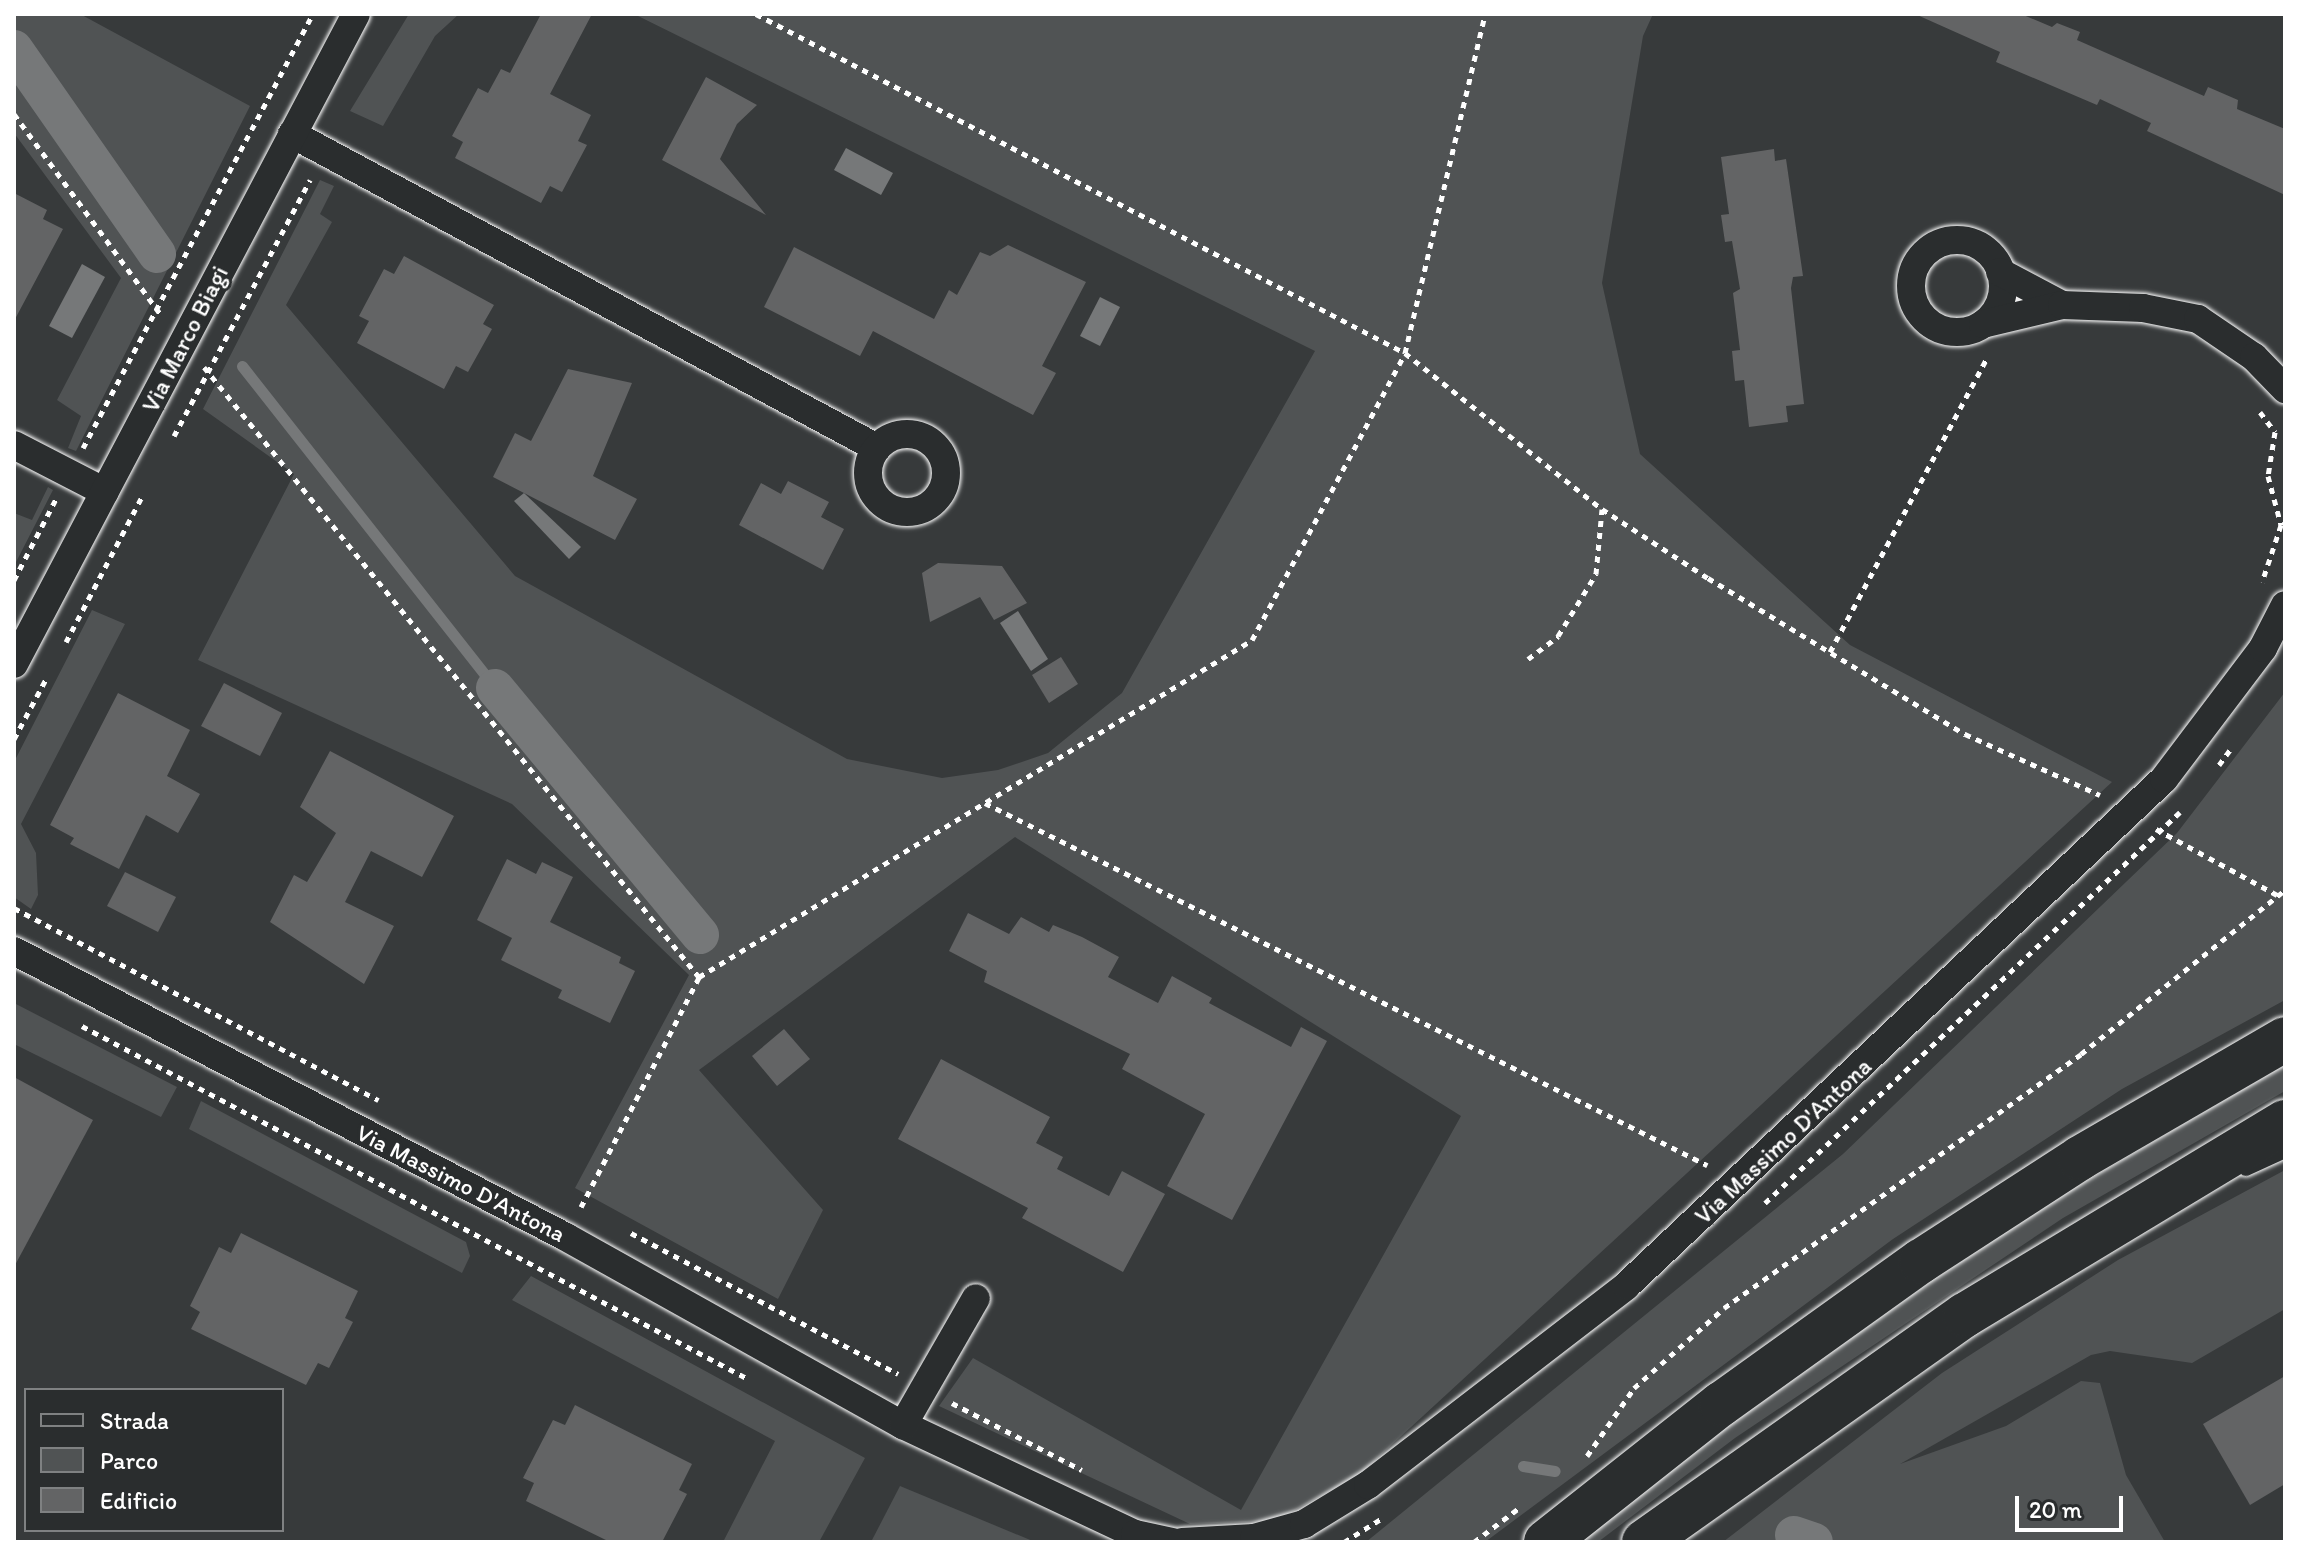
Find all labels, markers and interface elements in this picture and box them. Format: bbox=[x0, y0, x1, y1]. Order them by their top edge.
street label: Via Marco Biagi bbox=[136, 262, 234, 416]
street label: Via Massimo D'Antona bbox=[1689, 1052, 1877, 1230]
street label: Via Massimo D'Antona bbox=[352, 1118, 570, 1248]
legend bbox=[24, 1388, 284, 1532]
text: Strada bbox=[100, 1406, 169, 1435]
text: Parco bbox=[100, 1446, 158, 1475]
scale bar bbox=[2019, 1480, 2127, 1530]
text: Edificio bbox=[100, 1486, 177, 1515]
text: 20 m bbox=[2029, 1495, 2082, 1524]

